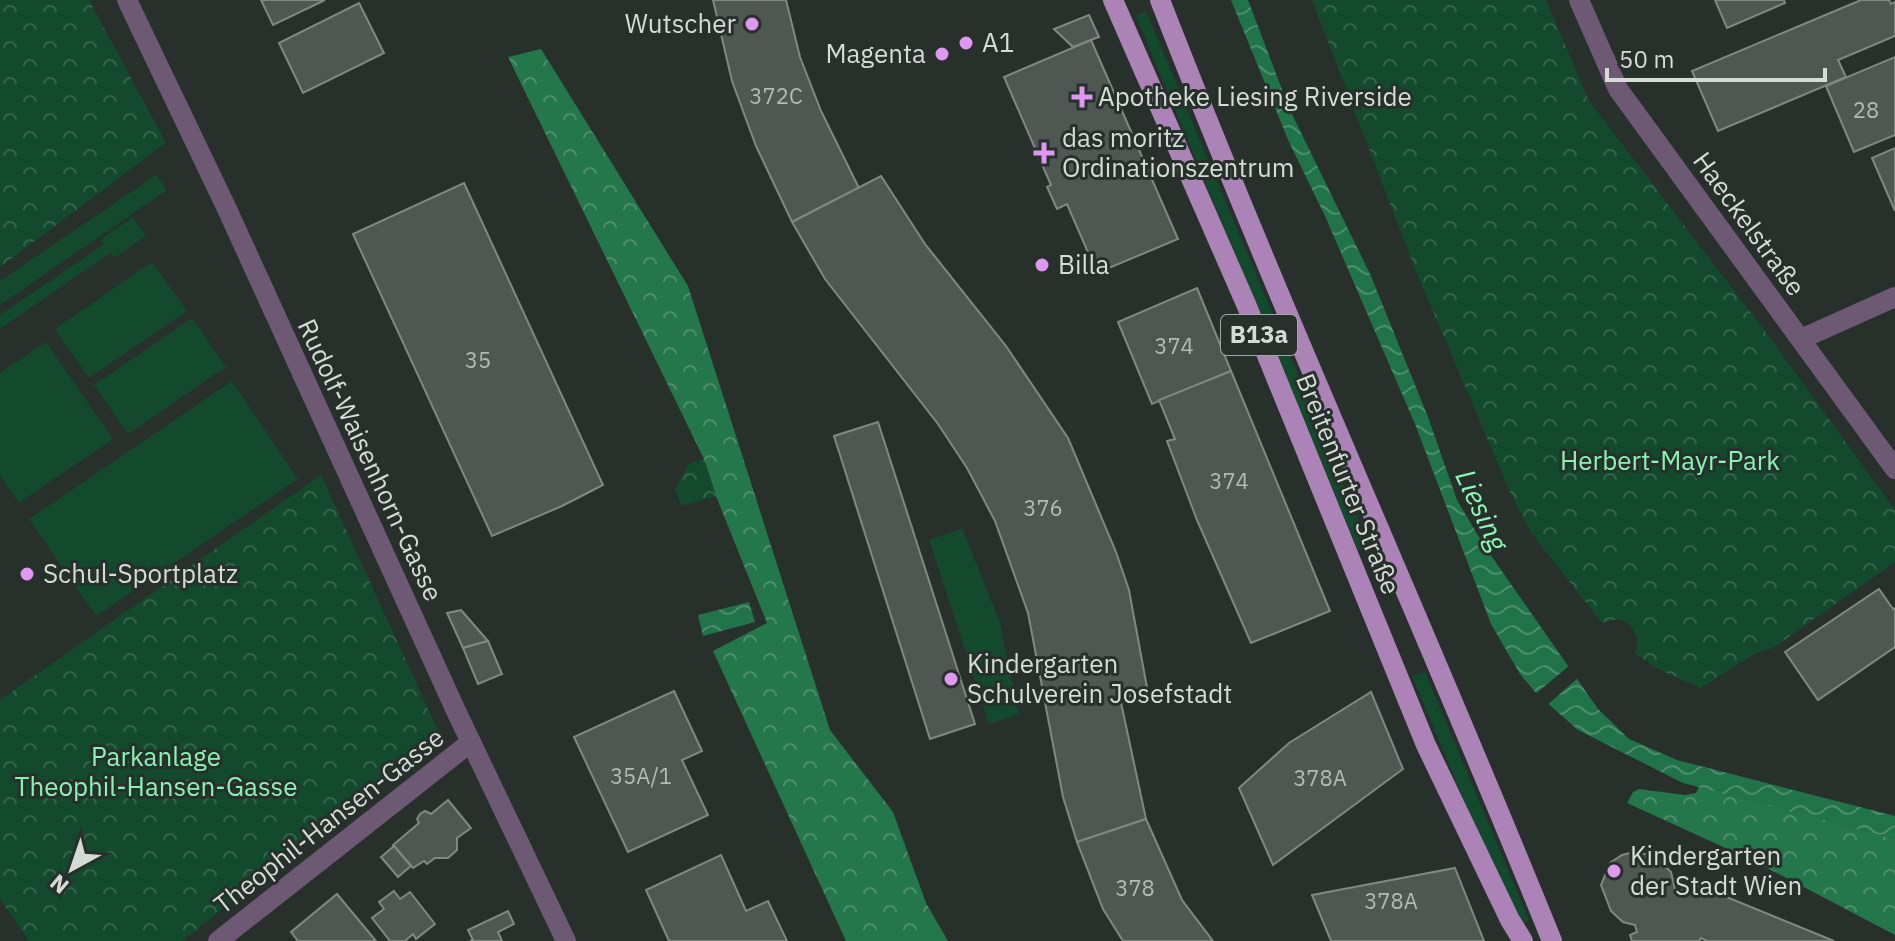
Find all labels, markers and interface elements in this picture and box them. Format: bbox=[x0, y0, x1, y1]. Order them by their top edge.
place label: Wutscher bbox=[625, 6, 736, 40]
marker: Wutscher bbox=[743, 15, 761, 33]
place label: A1 bbox=[982, 25, 1014, 59]
scale bar bbox=[1607, 32, 1825, 82]
marker: A1 bbox=[957, 34, 975, 52]
place label: Magenta bbox=[825, 36, 926, 70]
text: 50 m bbox=[1619, 43, 1674, 75]
marker: Magenta bbox=[933, 45, 951, 63]
place label: Apotheke Liesing Riverside bbox=[1098, 79, 1412, 113]
house number: 372C bbox=[749, 81, 803, 110]
marker: Apotheke Liesing Riverside bbox=[1073, 88, 1091, 106]
house number: 28 bbox=[1853, 95, 1879, 124]
place label: das moritz Ordinationszentrum bbox=[1062, 120, 1294, 184]
marker: das moritz Ordinationszentrum bbox=[1033, 142, 1055, 164]
street label: Haeckelstraße bbox=[1686, 145, 1814, 302]
place label: Billa bbox=[1058, 247, 1109, 281]
marker: Billa bbox=[1033, 256, 1051, 274]
street label: Rudolf-Waisenhorn-Gasse bbox=[291, 313, 451, 606]
road number: B13a bbox=[1221, 315, 1297, 355]
house number: 374 bbox=[1154, 331, 1194, 360]
house number: 35 bbox=[465, 345, 491, 374]
street label: Breitenfurter Straße bbox=[1289, 368, 1409, 599]
park label: Herbert-Mayr-Park bbox=[1560, 443, 1780, 477]
water label: Liesing bbox=[1448, 463, 1518, 558]
house number: 374 bbox=[1209, 466, 1249, 495]
house number: 376 bbox=[1023, 493, 1063, 522]
place label: Schul-Sportplatz bbox=[43, 556, 238, 590]
marker: Schul-Sportplatz bbox=[18, 565, 36, 583]
place label: Kindergarten Schulverein Josefstadt bbox=[967, 646, 1232, 710]
marker: Kindergarten Schulverein Josefstadt bbox=[942, 670, 960, 688]
street label: Theophil-Hansen-Gasse bbox=[206, 720, 450, 921]
park label: Parkanlage Theophil-Hansen-Gasse bbox=[15, 739, 297, 803]
house number: 35A/1 bbox=[610, 761, 672, 790]
house number: 378A bbox=[1293, 763, 1347, 792]
north arrow bbox=[32, 829, 112, 909]
place label: Kindergarten der Stadt Wien bbox=[1630, 838, 1802, 902]
marker: Kindergarten der Stadt Wien bbox=[1605, 862, 1623, 880]
text: N bbox=[43, 868, 74, 901]
house number: 378 bbox=[1115, 873, 1155, 902]
house number: 378A bbox=[1364, 886, 1418, 915]

